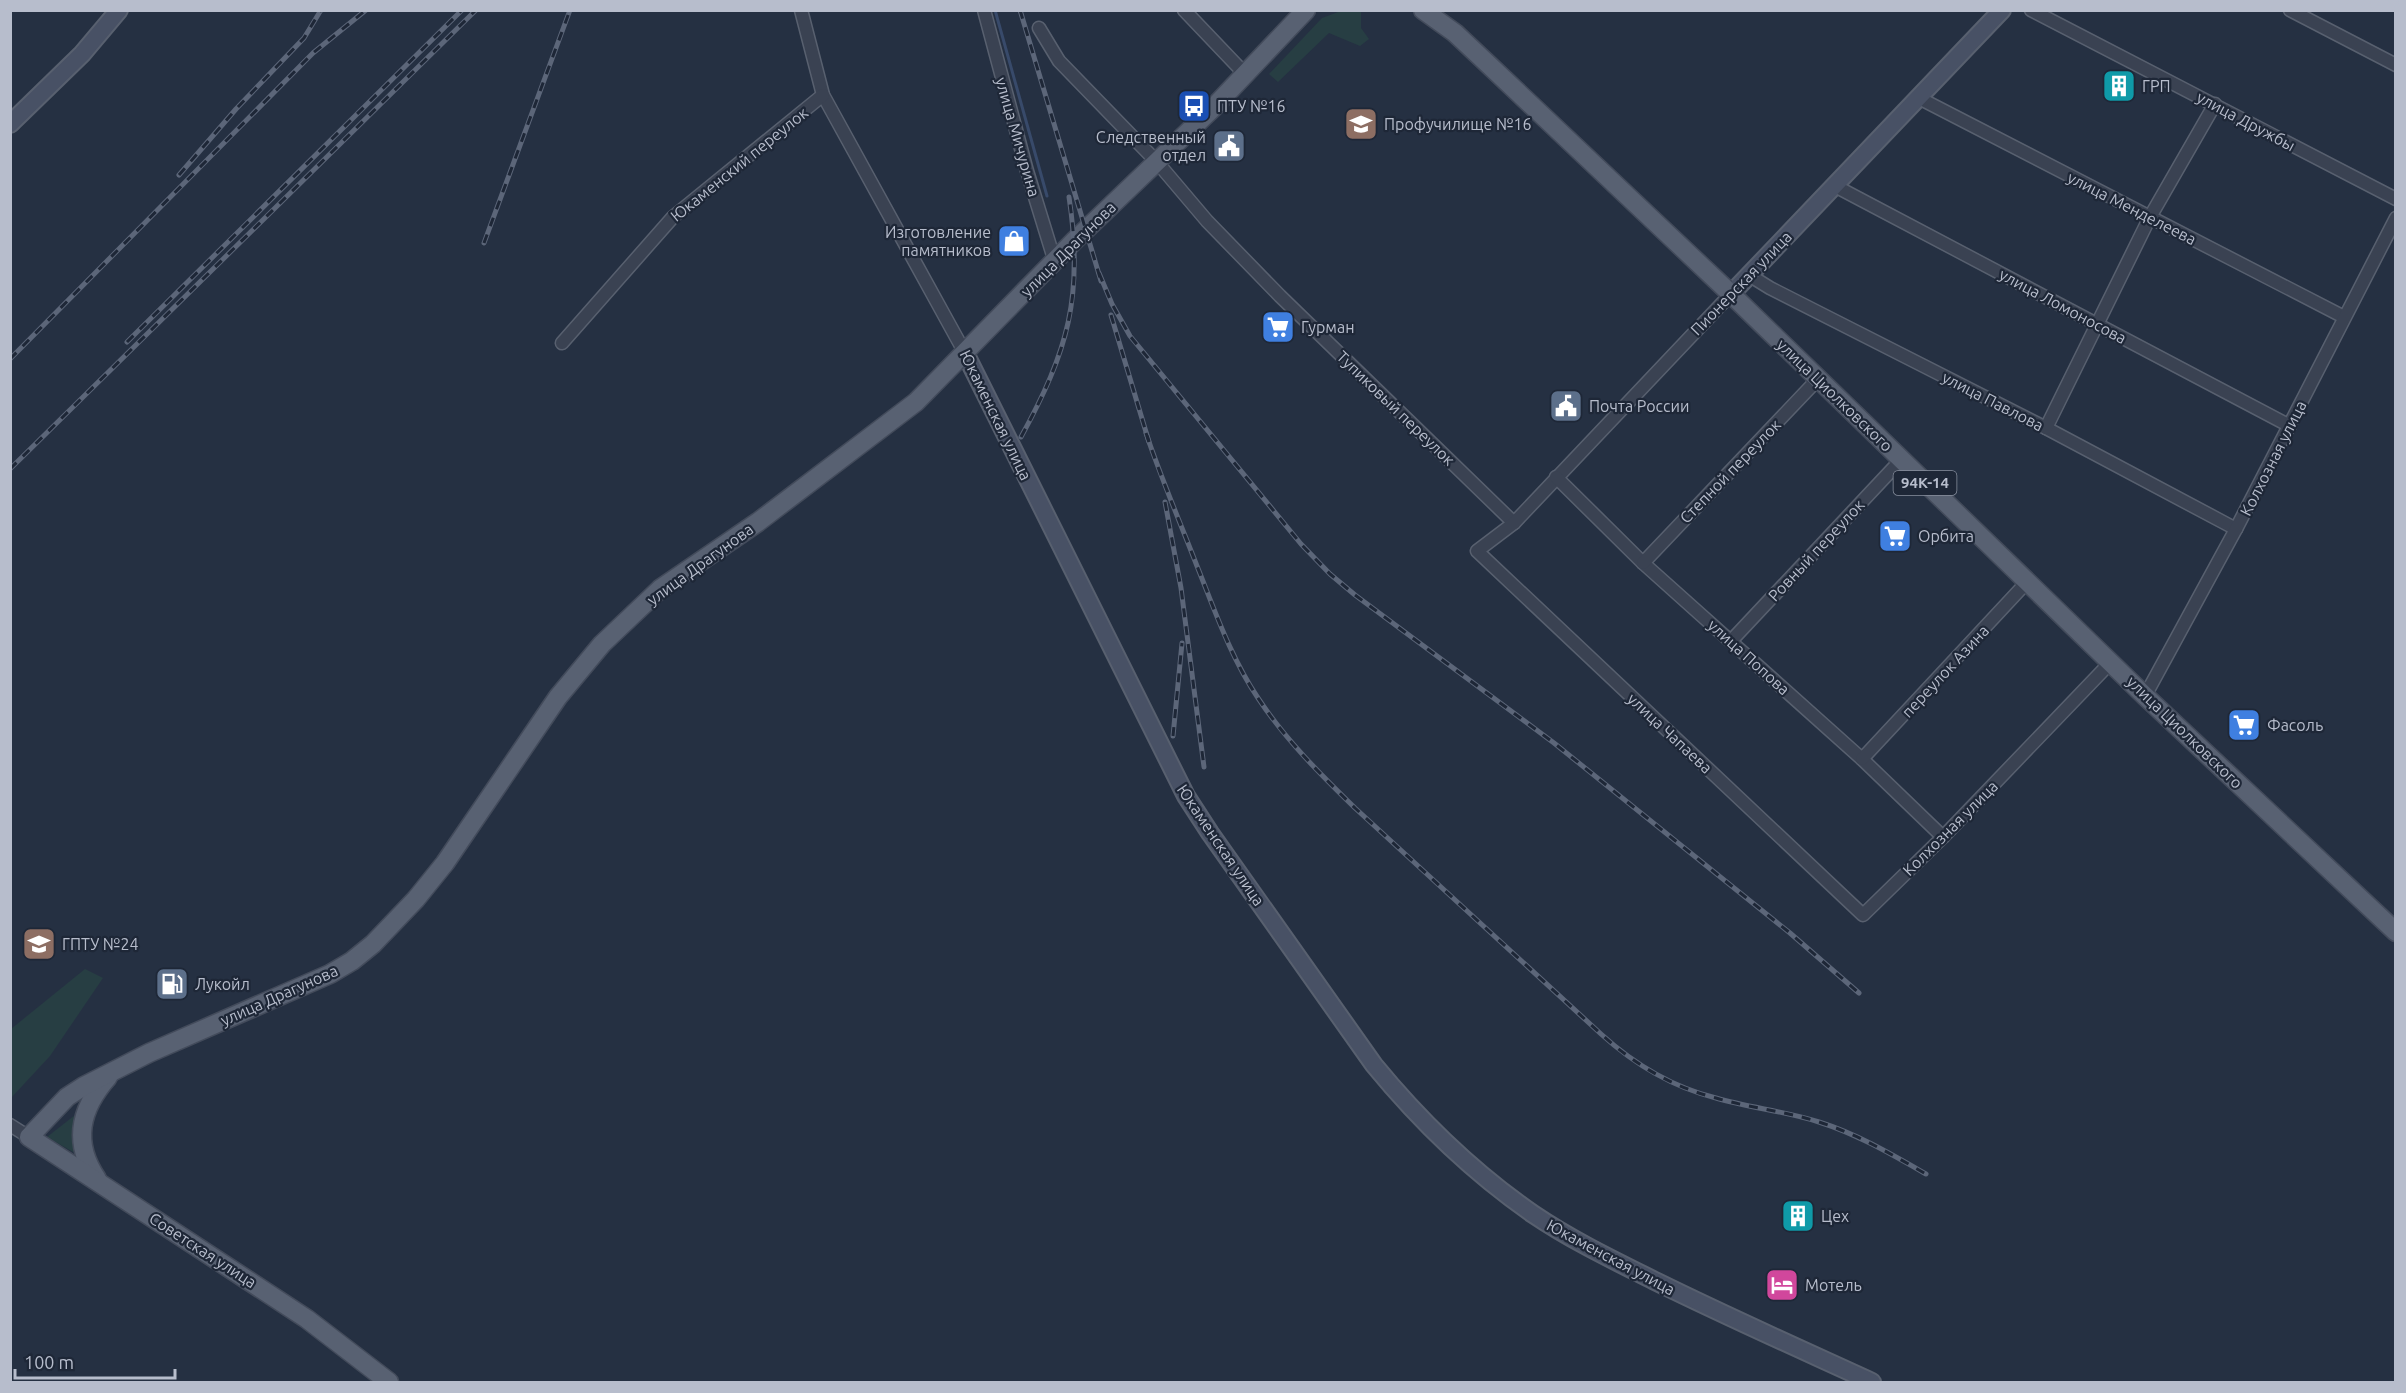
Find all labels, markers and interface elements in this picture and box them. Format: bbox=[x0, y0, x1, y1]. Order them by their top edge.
building icon: ГРП bbox=[2101, 68, 2137, 104]
street label: улица Мичурина bbox=[992, 75, 1044, 199]
place label: ГРП bbox=[2142, 77, 2171, 95]
bus stop icon: ПТУ №16 bbox=[1176, 88, 1212, 124]
street label: улица Дружбы bbox=[2194, 88, 2298, 154]
place label: ПТУ №16 bbox=[1217, 97, 1286, 115]
street label: Юкаменский переулок bbox=[667, 103, 811, 225]
school or university icon: Профучилище №16 bbox=[1343, 106, 1379, 142]
place label: Профучилище №16 bbox=[1384, 115, 1532, 133]
place label: Следственный отдел bbox=[1096, 128, 1206, 164]
public building icon: Следственный отдел bbox=[1211, 128, 1247, 164]
street label: улица Менделеева bbox=[2065, 168, 2199, 248]
street label: улица Драгунова bbox=[1017, 198, 1119, 300]
place label: Изготовление памятников bbox=[885, 223, 991, 259]
shop icon: Изготовление памятников bbox=[996, 223, 1032, 259]
street label: Пионерская улица bbox=[1687, 227, 1795, 339]
street label: улица Ломоносова bbox=[1996, 265, 2130, 347]
supermarket icon: Гурман bbox=[1260, 309, 1296, 345]
place label: Гурман bbox=[1301, 318, 1355, 336]
street label: улица Циолковского bbox=[1774, 335, 1896, 455]
street label: Юкаменская улица bbox=[957, 347, 1035, 483]
street label: Тупиковый переулок bbox=[1333, 347, 1459, 469]
street label: улица Павлова bbox=[1939, 368, 2047, 434]
public building icon: Почта России bbox=[1548, 388, 1584, 424]
place label: Почта России bbox=[1589, 397, 1689, 415]
street label: Колхозная улица bbox=[2236, 397, 2310, 519]
street label: Степной переулок bbox=[1676, 415, 1784, 527]
road number: 94К-14 bbox=[1894, 471, 1956, 495]
street label: Ровный переулок bbox=[1764, 495, 1868, 605]
supermarket icon: Орбита bbox=[1877, 518, 1913, 554]
street label: улица Драгунова bbox=[644, 520, 756, 608]
place label: Орбита bbox=[1918, 527, 1974, 545]
street label: улица Попова bbox=[1705, 616, 1793, 698]
street label: переулок Азина bbox=[1898, 621, 1992, 721]
street label: улица Циолковского bbox=[2124, 672, 2246, 792]
street label: улица Чапаева bbox=[1624, 689, 1716, 777]
supermarket icon: Фасоль bbox=[2226, 707, 2262, 743]
place label: Фасоль bbox=[2267, 716, 2323, 734]
street label: Колхозная улица bbox=[1899, 777, 2001, 879]
street label: Юкаменская улица bbox=[1174, 781, 1268, 909]
school or university icon: ГПТУ №24 bbox=[21, 926, 57, 962]
place label: ГПТУ №24 bbox=[62, 935, 138, 953]
street label: улица Драгунова bbox=[218, 961, 340, 1029]
fuel station icon: Лукойл bbox=[154, 966, 190, 1002]
place label: Лукойл bbox=[195, 975, 250, 993]
building icon: Цех bbox=[1780, 1198, 1816, 1234]
place label: Цех bbox=[1821, 1207, 1849, 1225]
street label: Советская улица bbox=[146, 1209, 260, 1291]
street label: Юкаменская улица bbox=[1544, 1216, 1678, 1298]
hotel icon: Мотель bbox=[1764, 1267, 1800, 1303]
place label: Мотель bbox=[1805, 1276, 1862, 1294]
scale bar bbox=[15, 1342, 176, 1380]
text: 100 m bbox=[24, 1352, 74, 1372]

